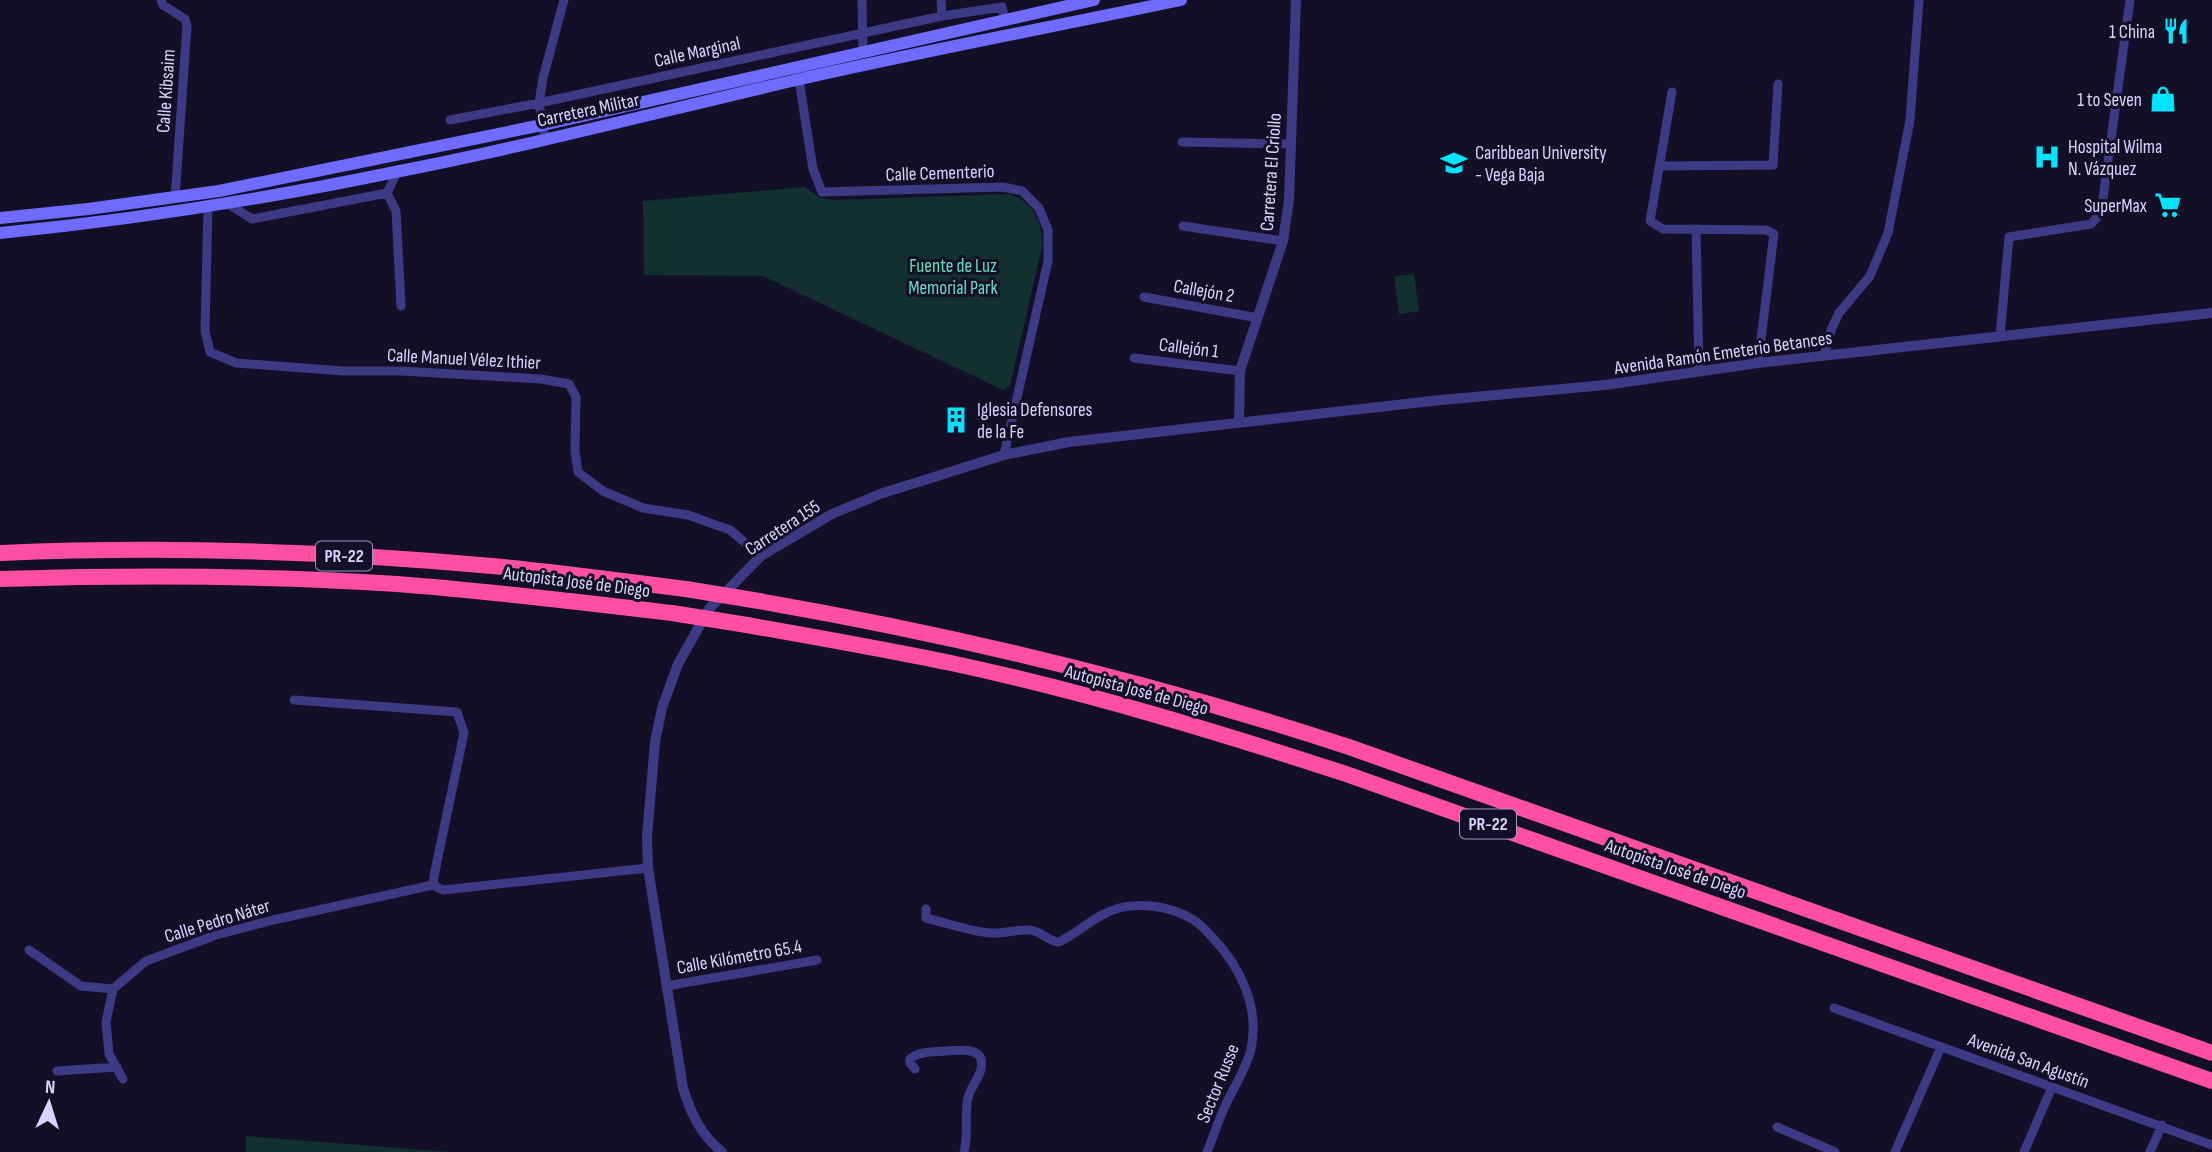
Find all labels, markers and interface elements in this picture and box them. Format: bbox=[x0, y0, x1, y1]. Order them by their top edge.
restaurant icon: 1 China bbox=[2161, 16, 2191, 46]
place label: 1 China bbox=[2109, 21, 2155, 44]
street label: Calle Marginal bbox=[652, 32, 743, 73]
street label: Calle Kibsaim bbox=[152, 49, 181, 134]
shop icon: 1 to Seven bbox=[2148, 84, 2178, 114]
street label: Carretera Militar bbox=[535, 88, 642, 133]
place label: 1 to Seven bbox=[2077, 89, 2142, 112]
street label: Carretera El Criollo bbox=[1256, 112, 1287, 232]
place label: Hospital Wilma N. Vázquez bbox=[2068, 136, 2162, 181]
place label: Caribbean University - Vega Baja bbox=[1475, 142, 1607, 187]
hospital icon: Hospital Wilma N. Vázquez bbox=[2032, 142, 2062, 172]
school or university icon: Caribbean University - Vega Baja bbox=[1439, 148, 1469, 178]
street label: Calle Cementerio bbox=[885, 160, 995, 187]
supermarket icon: SuperMax bbox=[2153, 190, 2183, 220]
place label: SuperMax bbox=[2084, 195, 2147, 218]
park label: Fuente de Luz Memorial Park bbox=[908, 255, 999, 300]
street label: Callejón 2 bbox=[1172, 275, 1236, 308]
street label: Avenida Ramón Emeterio Betances bbox=[1612, 327, 1834, 380]
street label: Callejón 1 bbox=[1158, 333, 1220, 364]
street label: Calle Manuel Vélez Ithier bbox=[387, 344, 542, 375]
place label: Iglesia Defensores de la Fe bbox=[977, 399, 1093, 444]
building icon: Iglesia Defensores de la Fe bbox=[941, 405, 971, 435]
street label: Carretera 155 bbox=[741, 495, 825, 561]
road number: PR-22 bbox=[316, 542, 372, 570]
street label: Autopista José de Diego bbox=[501, 562, 651, 603]
street label: Autopista José de Diego bbox=[1061, 660, 1211, 721]
road number: PR-22 bbox=[1460, 810, 1516, 838]
street label: Autopista José de Diego bbox=[1601, 834, 1749, 904]
street label: Calle Pedro Náter bbox=[162, 894, 274, 948]
street label: Calle Kilómetro 65.4 bbox=[675, 935, 804, 980]
street label: Avenida San Agustín bbox=[1964, 1028, 2092, 1094]
street label: Sector Russe bbox=[1192, 1041, 1245, 1126]
north arrow bbox=[14, 1068, 84, 1138]
text: N bbox=[44, 1076, 56, 1099]

